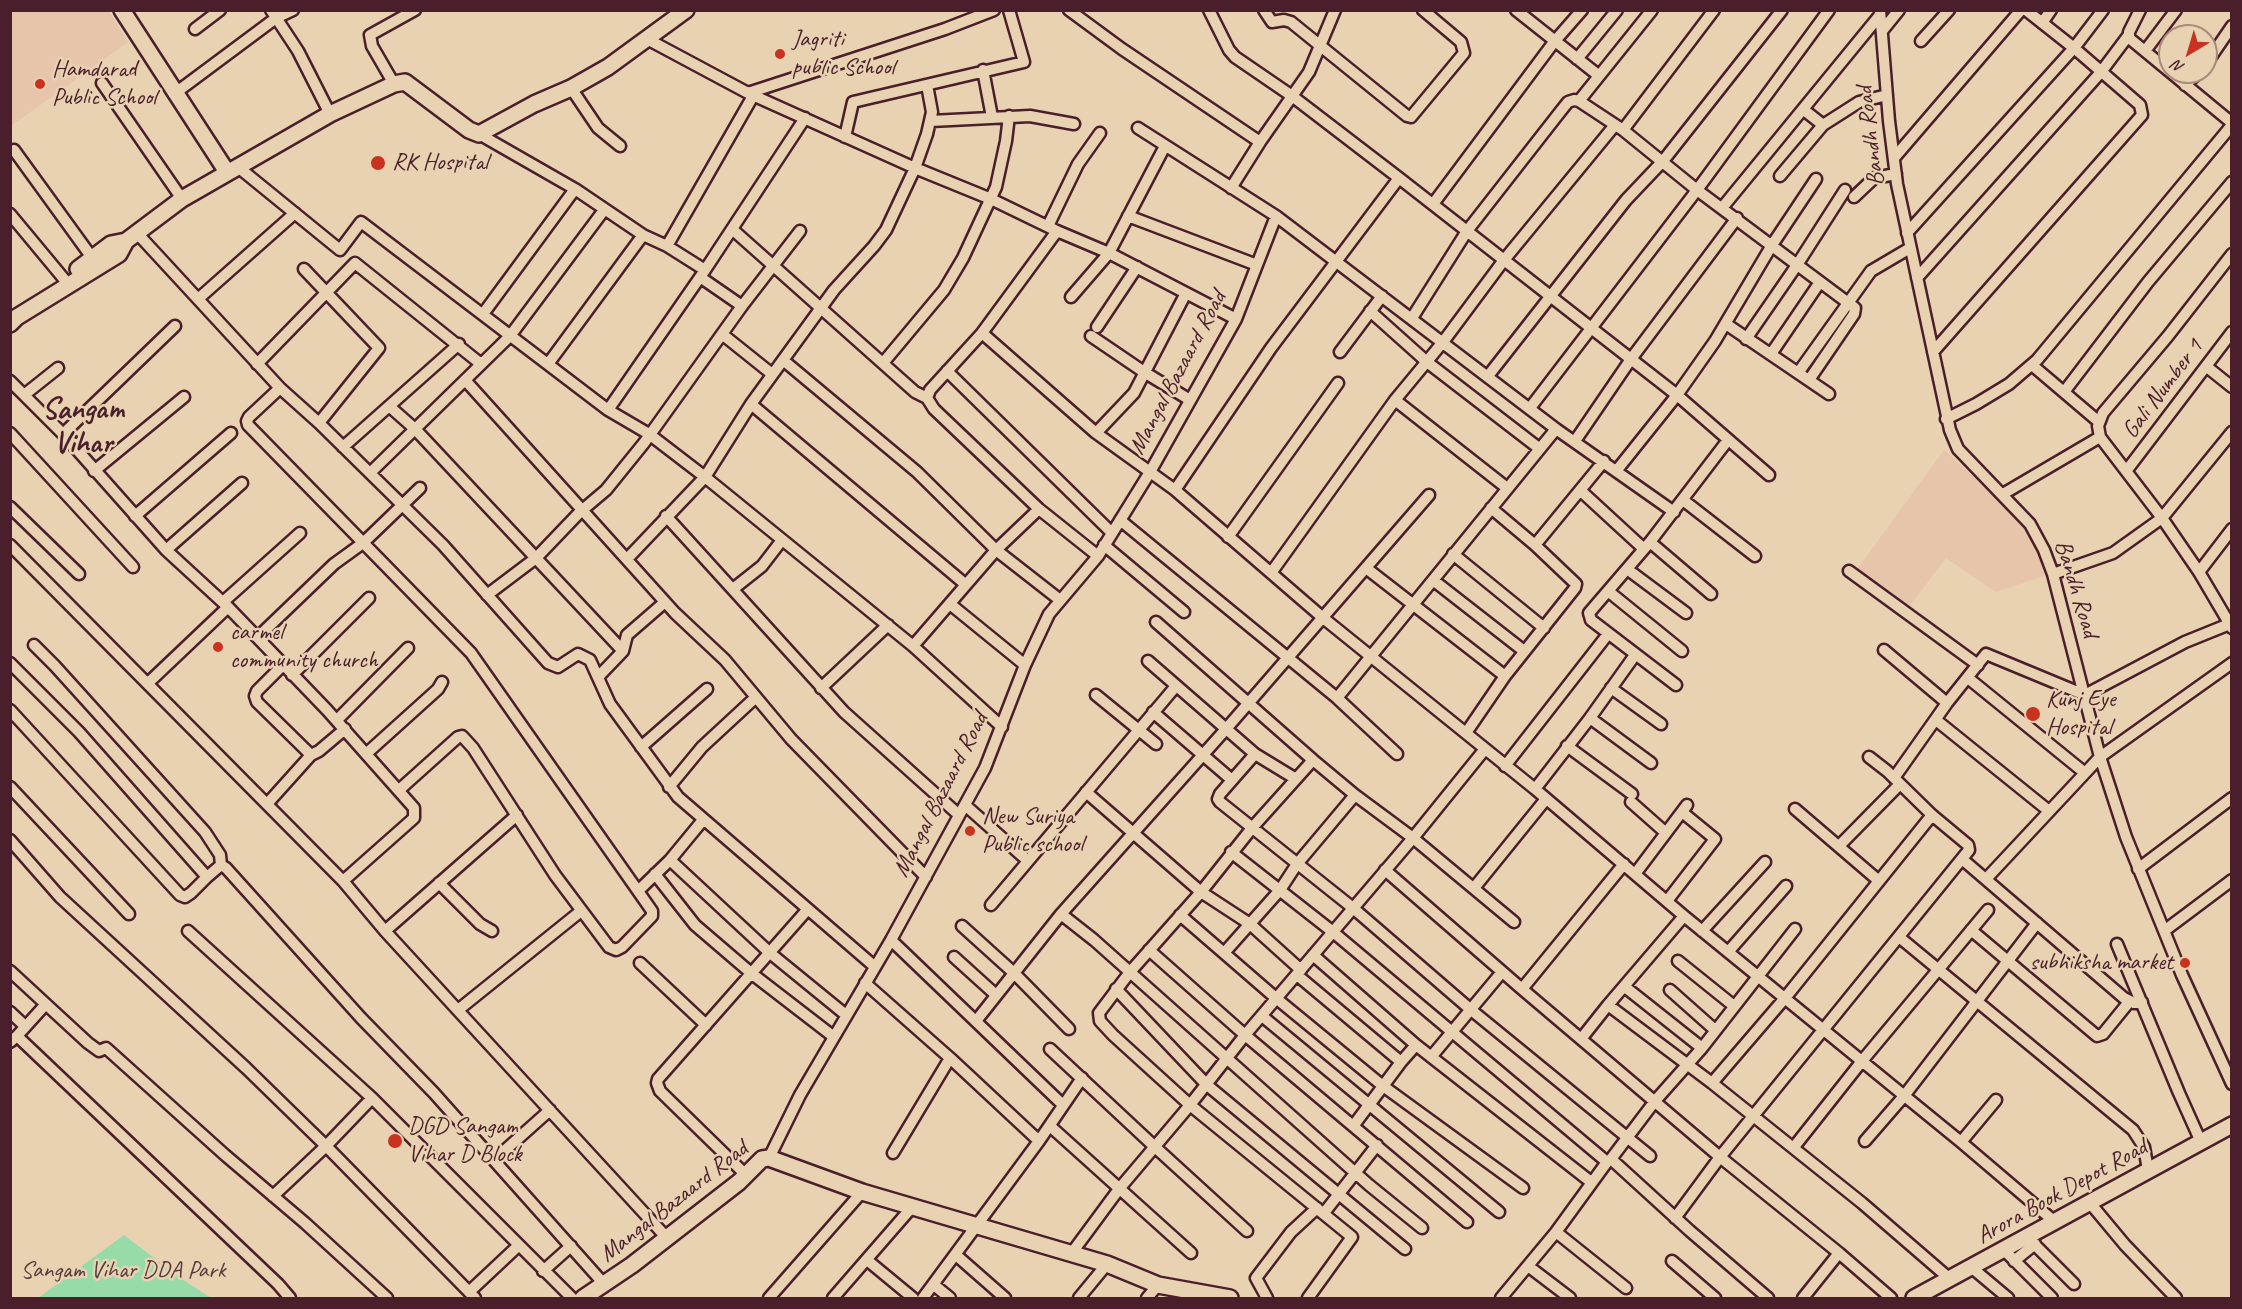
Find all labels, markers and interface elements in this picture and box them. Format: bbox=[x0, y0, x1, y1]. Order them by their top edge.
north arrow bbox=[2158, 24, 2218, 84]
place label: Jagriti public School bbox=[792, 26, 895, 82]
marker: Jagriti public School bbox=[773, 47, 787, 61]
place label: Hamdarad Public School bbox=[52, 56, 156, 112]
text: N bbox=[2168, 56, 2188, 78]
marker: Hamdarad Public School bbox=[33, 77, 47, 91]
street label: Bandh Road bbox=[1851, 85, 1891, 187]
place label: RK Hospital bbox=[392, 149, 488, 177]
marker: RK Hospital bbox=[369, 154, 387, 172]
street label: Mangal Bazaard Road bbox=[1123, 286, 1233, 460]
street label: Gali Number 1 bbox=[2116, 334, 2210, 444]
district label: Sangam Vihar bbox=[42, 392, 124, 462]
street label: Bandh Road bbox=[2048, 537, 2104, 641]
place label: carmel community church bbox=[230, 619, 378, 675]
marker: carmel community church bbox=[211, 640, 225, 654]
place label: Kunj Eye Hospital bbox=[2046, 686, 2116, 742]
marker: Kunj Eye Hospital bbox=[2024, 705, 2042, 723]
street label: Mangal Bazaard Road bbox=[887, 708, 995, 882]
place label: New Suriya Public school bbox=[982, 803, 1083, 859]
marker: New Suriya Public school bbox=[963, 824, 977, 838]
place label: subhiksha market bbox=[2030, 949, 2173, 977]
marker: subhiksha market bbox=[2178, 956, 2192, 970]
place label: DGD Sangam Vihar D Block bbox=[408, 1113, 522, 1169]
marker: DGD Sangam Vihar D Block bbox=[386, 1132, 404, 1150]
street label: Arora Book Depot Road bbox=[1972, 1133, 2152, 1251]
street label: Mangal Bazaard Road bbox=[594, 1135, 754, 1269]
park label: Sangam Vihar DDA Park bbox=[21, 1257, 225, 1285]

